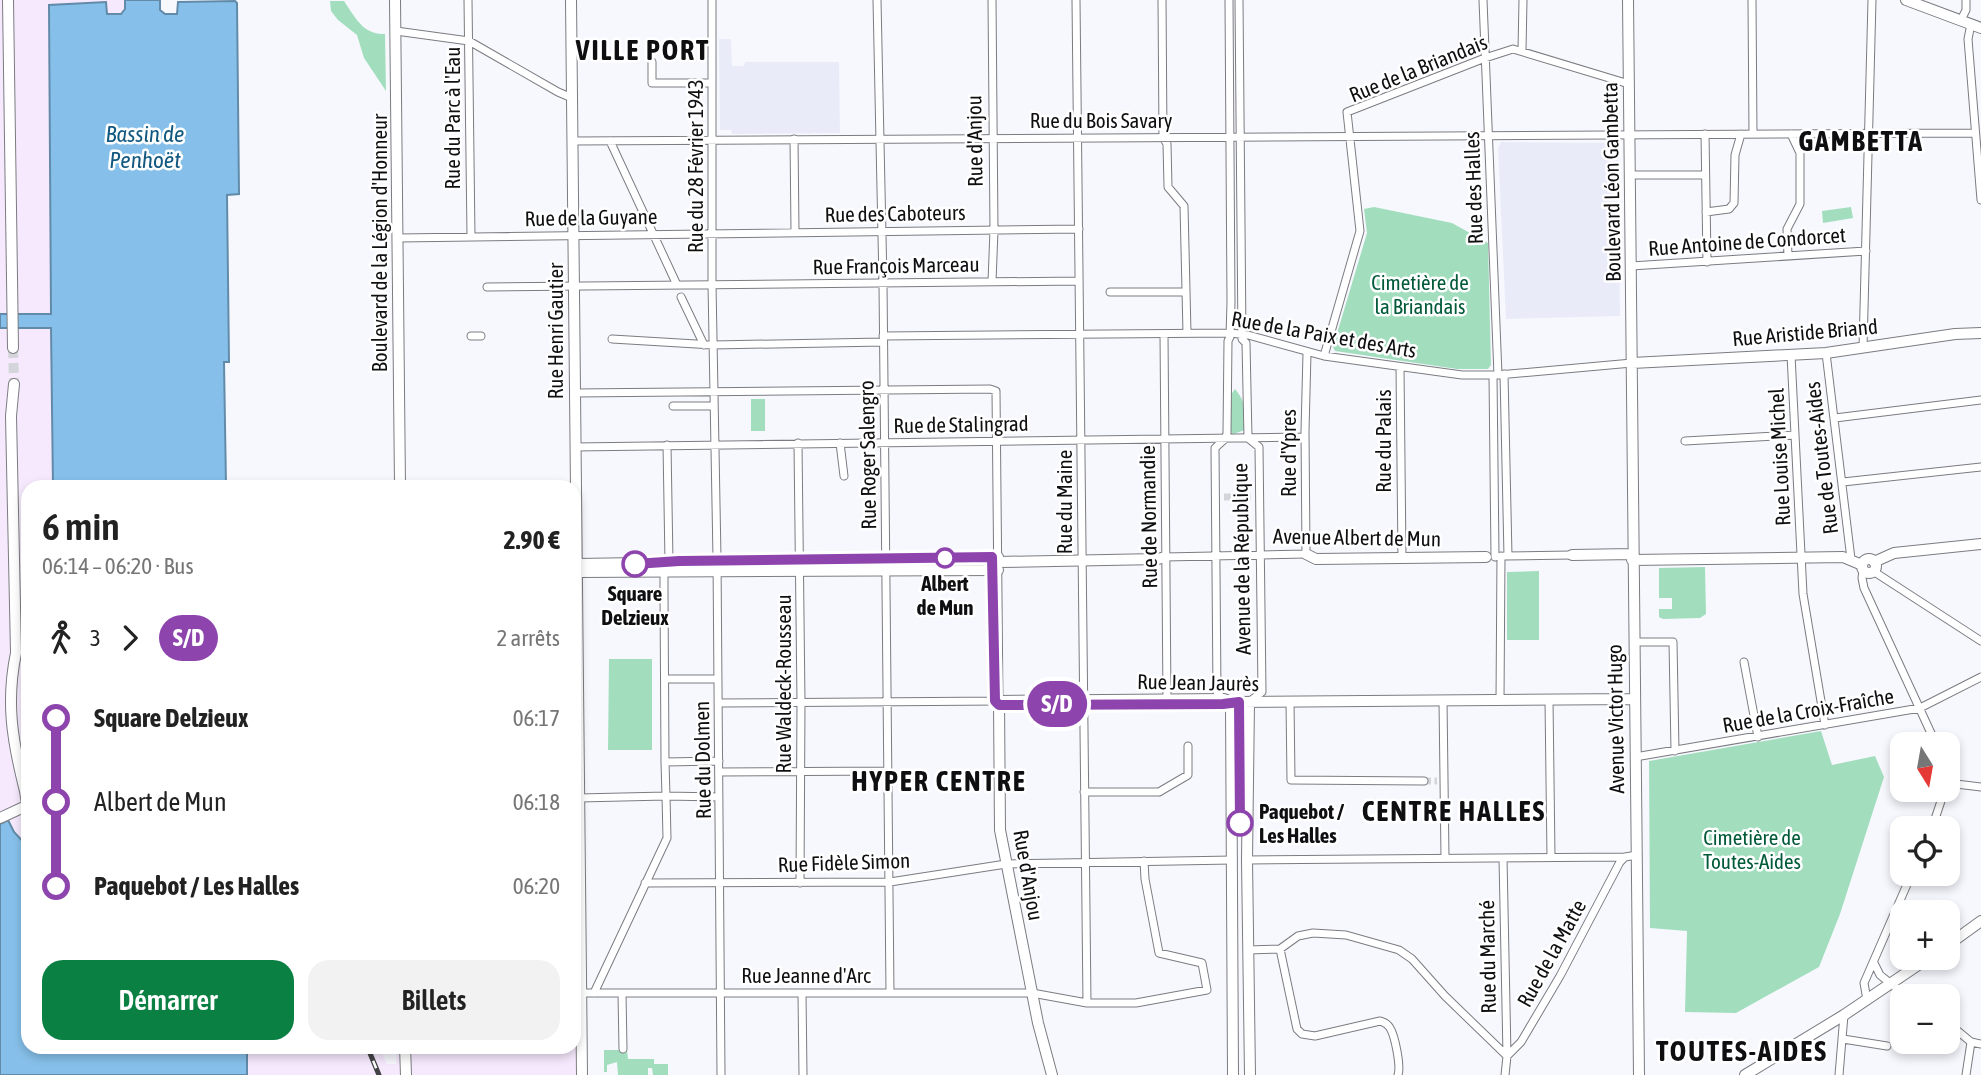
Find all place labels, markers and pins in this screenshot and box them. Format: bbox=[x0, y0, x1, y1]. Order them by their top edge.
marker: Albert de Mun bbox=[935, 548, 955, 568]
marker: Square Delzieux bbox=[622, 551, 648, 577]
place label: Albert de Mun bbox=[917, 571, 973, 619]
place label: Square Delzieux bbox=[601, 581, 669, 629]
place label: Paquebot / Les Halles bbox=[1259, 799, 1345, 847]
marker: Paquebot / Les Halles bbox=[1227, 810, 1253, 836]

